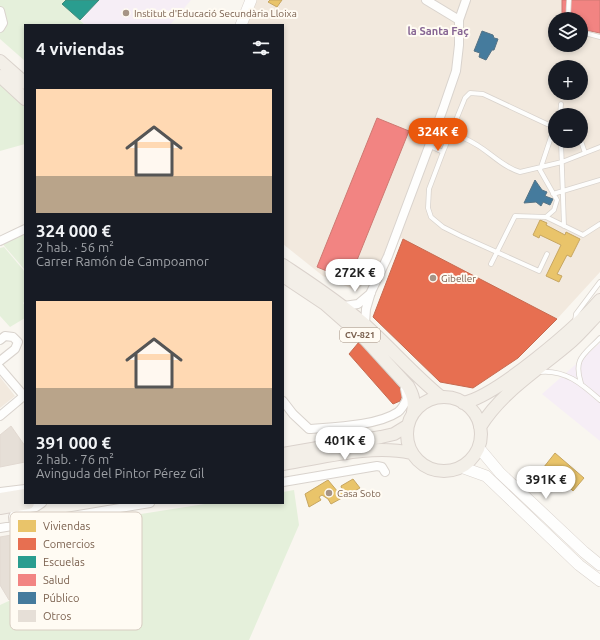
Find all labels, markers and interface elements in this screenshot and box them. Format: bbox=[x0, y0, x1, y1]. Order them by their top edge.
marker: Institut d'Educació Secundària Lloixa bbox=[121, 8, 131, 18]
place label: Institut d'Educació Secundària Lloixa bbox=[134, 8, 297, 19]
map controls bbox=[548, 12, 588, 148]
button: layers bbox=[548, 12, 588, 52]
district label: la Santa Faç bbox=[407, 25, 469, 37]
icon: filters bbox=[250, 37, 272, 59]
text: 4 viviendas bbox=[36, 39, 124, 58]
button: + bbox=[548, 60, 588, 100]
button: − bbox=[548, 108, 588, 148]
icon: home bbox=[118, 115, 190, 187]
pin: 324K € bbox=[405, 118, 471, 152]
text: 324K € bbox=[417, 124, 459, 138]
text: 324 000 € bbox=[36, 221, 111, 240]
text: 2 hab. · 56 m² bbox=[36, 240, 114, 254]
text: Carrer Ramón de Campoamor bbox=[36, 254, 209, 268]
pin: 272K € bbox=[322, 259, 388, 293]
text: 272K € bbox=[334, 265, 376, 279]
marker: Gibeller bbox=[428, 273, 438, 283]
place label: Gibeller bbox=[441, 273, 476, 284]
icon: home bbox=[118, 327, 190, 399]
road number: CV-821 bbox=[340, 328, 380, 342]
pin: 401K € bbox=[312, 427, 378, 461]
text: 391 000 € bbox=[36, 433, 111, 452]
text: 401K € bbox=[324, 433, 366, 447]
text: 2 hab. · 76 m² bbox=[36, 452, 114, 466]
text: Avinguda del Pintor Pérez Gil bbox=[36, 466, 204, 480]
pin: 391K € bbox=[513, 466, 579, 500]
text: 391K € bbox=[525, 472, 567, 486]
marker: Casa Soto bbox=[324, 488, 334, 498]
place label: Casa Soto bbox=[337, 488, 381, 499]
legend bbox=[10, 512, 142, 630]
text: Viviendas bbox=[43, 520, 90, 532]
text: Comercios bbox=[43, 538, 95, 550]
text: Escuelas bbox=[43, 556, 85, 568]
text: Salud bbox=[43, 574, 70, 586]
text: Público bbox=[43, 592, 79, 604]
text: Otros bbox=[43, 610, 71, 622]

